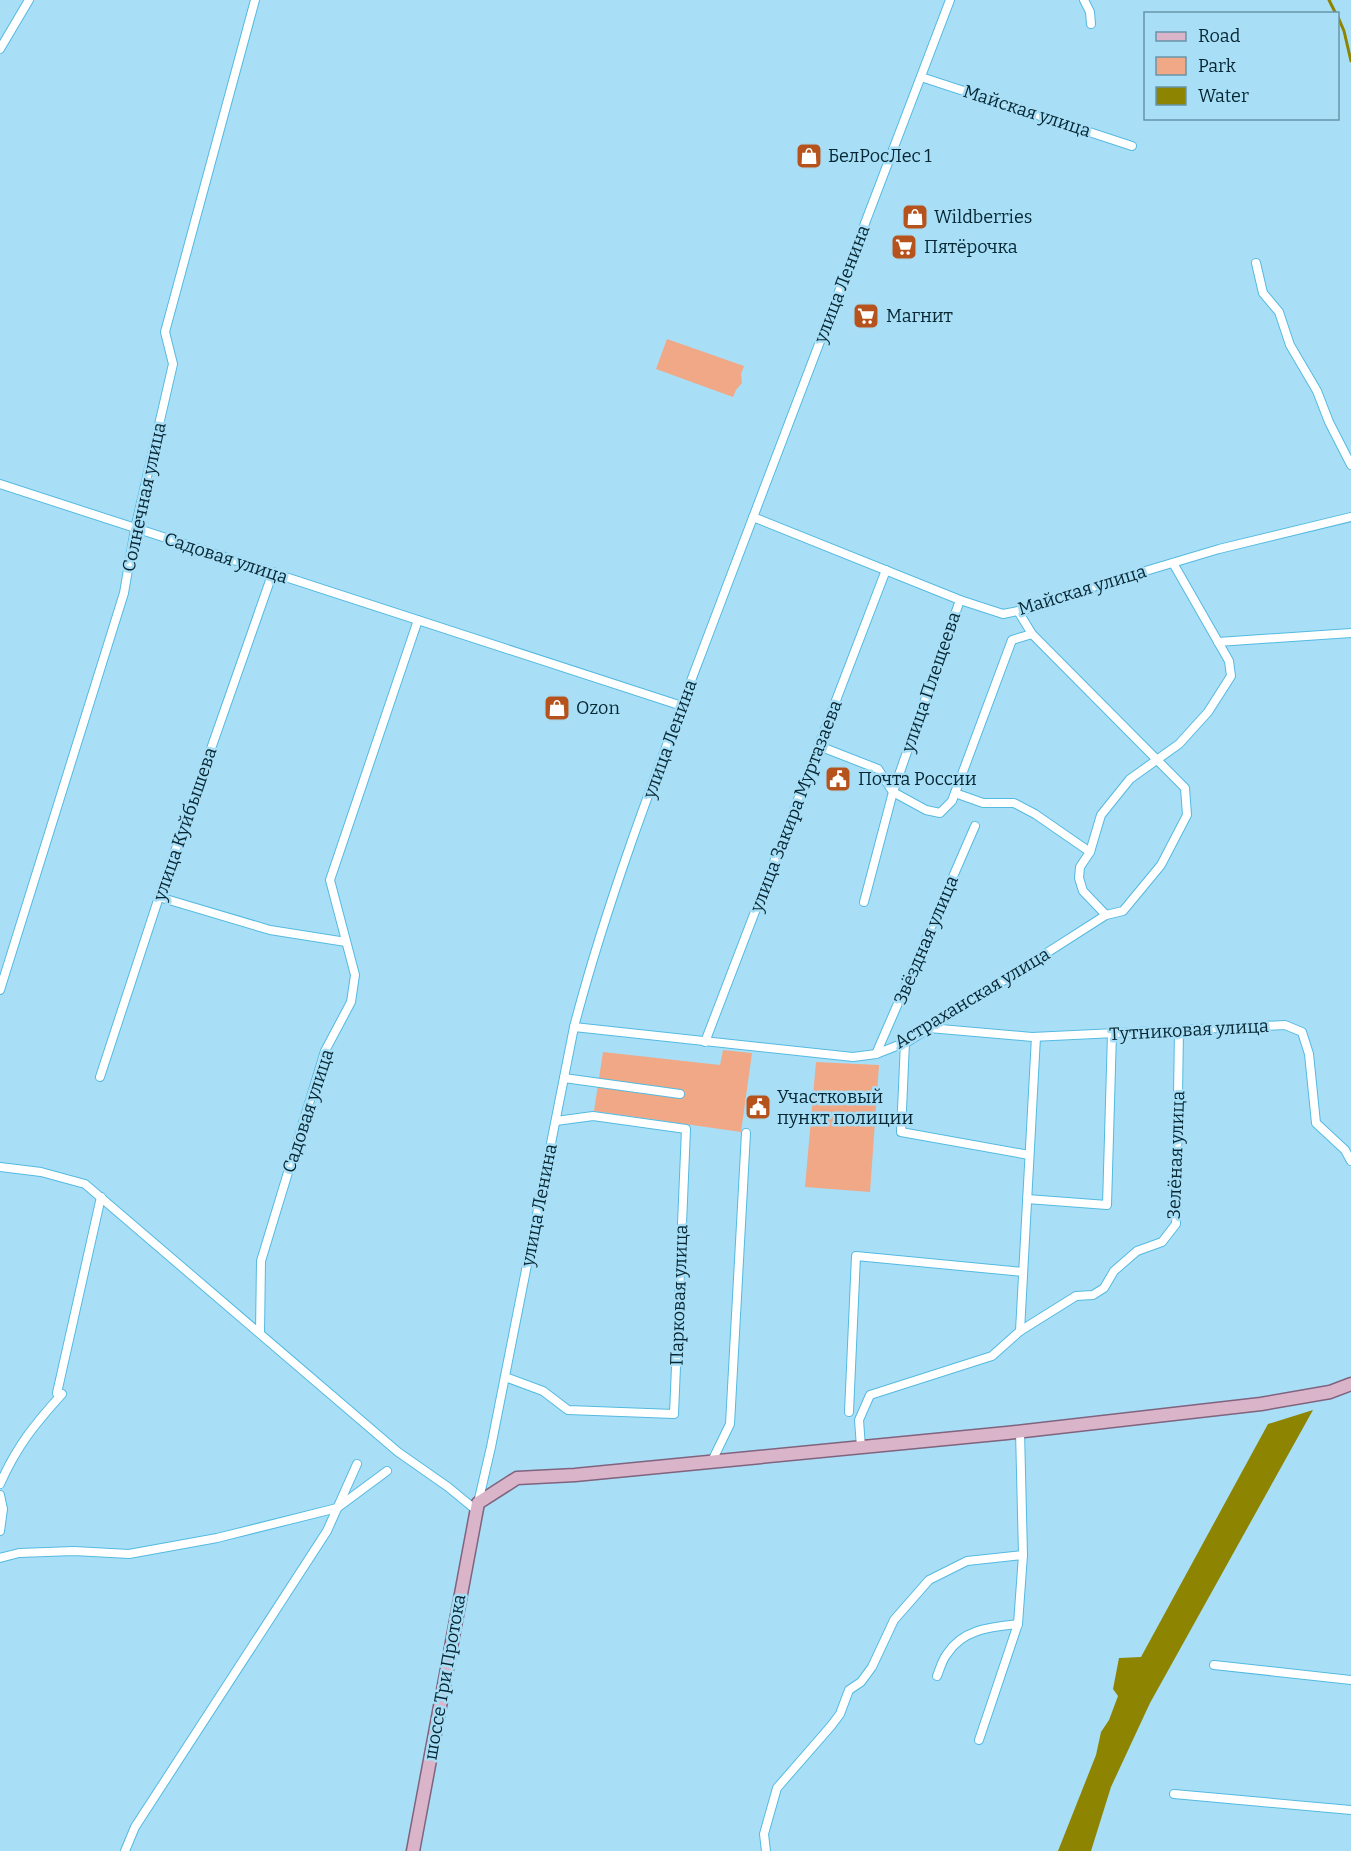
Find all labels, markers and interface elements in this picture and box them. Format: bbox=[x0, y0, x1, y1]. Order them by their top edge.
legend bbox=[1144, 12, 1339, 120]
text: Road bbox=[1198, 25, 1241, 47]
text: Park bbox=[1198, 55, 1237, 77]
street label: Майская улица bbox=[960, 80, 1094, 142]
text: Water bbox=[1198, 85, 1249, 107]
shop icon: БелРосЛес 1 bbox=[794, 141, 824, 171]
place label: БелРосЛес 1 bbox=[828, 145, 932, 167]
shop icon: Wildberries bbox=[900, 202, 930, 232]
place label: Wildberries bbox=[934, 206, 1032, 228]
street label: улица Ленина bbox=[809, 222, 875, 347]
supermarket icon: Пятёрочка bbox=[889, 232, 919, 262]
place label: Пятёрочка bbox=[924, 236, 1018, 258]
supermarket icon: Магнит bbox=[851, 301, 881, 331]
place label: Магнит bbox=[886, 305, 953, 327]
street label: Солнечная улица bbox=[117, 420, 171, 574]
street label: Садовая улица bbox=[161, 528, 291, 588]
street label: Майская улица bbox=[1015, 560, 1149, 620]
street label: улица Плещеева bbox=[896, 609, 965, 756]
street label: улица Ленина bbox=[638, 677, 702, 802]
shop icon: Ozon bbox=[542, 693, 572, 723]
place label: Ozon bbox=[576, 697, 620, 719]
street label: улица Закира Муртазаева bbox=[745, 697, 847, 916]
street label: улица Куйбышева bbox=[148, 744, 222, 904]
public building icon: Почта России bbox=[823, 764, 853, 794]
place label: Почта России bbox=[858, 768, 977, 790]
street label: Звёздная улица bbox=[889, 872, 963, 1008]
street label: Астраханская улица bbox=[890, 943, 1054, 1053]
street label: Тутниковая улица bbox=[1109, 1015, 1270, 1045]
street label: Садовая улица bbox=[278, 1046, 338, 1176]
place label: Участковый пункт полиции bbox=[777, 1086, 913, 1129]
street label: Зелёная улица bbox=[1163, 1090, 1189, 1220]
public building icon: Участковый пункт полиции bbox=[743, 1092, 773, 1122]
street label: улица Ленина bbox=[516, 1142, 562, 1269]
street label: Парковая улица bbox=[666, 1224, 692, 1366]
street label: шоссе Три Протока bbox=[420, 1592, 470, 1762]

